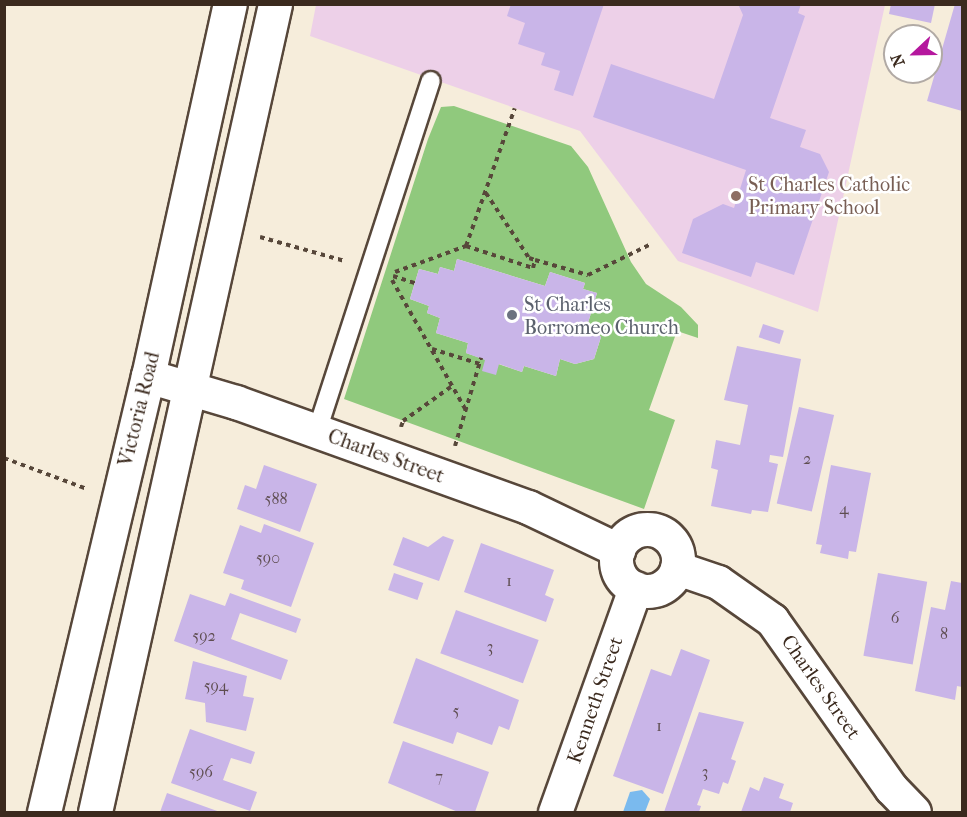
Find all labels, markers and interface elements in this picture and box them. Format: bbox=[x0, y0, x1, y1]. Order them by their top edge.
north arrow bbox=[883, 24, 943, 84]
text: N bbox=[887, 51, 909, 69]
place label: St Charles Catholic Primary School bbox=[748, 172, 910, 219]
marker: St Charles Catholic Primary School bbox=[729, 189, 743, 203]
place label: St Charles Borromeo Church bbox=[524, 292, 679, 339]
marker: St Charles Borromeo Church bbox=[505, 308, 519, 322]
street label: Victoria Road bbox=[113, 349, 165, 469]
street label: Charles Street bbox=[325, 424, 447, 488]
house number: 2 bbox=[803, 449, 811, 469]
house number: 588 bbox=[265, 489, 287, 509]
house number: 4 bbox=[839, 499, 849, 519]
house number: 590 bbox=[256, 548, 280, 568]
house number: 1 bbox=[506, 571, 512, 591]
house number: 6 bbox=[891, 608, 899, 628]
house number: 8 bbox=[940, 624, 948, 644]
house number: 592 bbox=[192, 626, 216, 646]
street label: Charles Street bbox=[776, 630, 866, 744]
street label: Kenneth Street bbox=[562, 633, 628, 767]
house number: 3 bbox=[487, 637, 493, 657]
house number: 594 bbox=[204, 676, 228, 696]
house number: 5 bbox=[453, 701, 459, 721]
house number: 1 bbox=[656, 716, 662, 736]
house number: 596 bbox=[189, 762, 213, 782]
house number: 3 bbox=[702, 762, 708, 782]
house number: 7 bbox=[435, 767, 443, 787]

